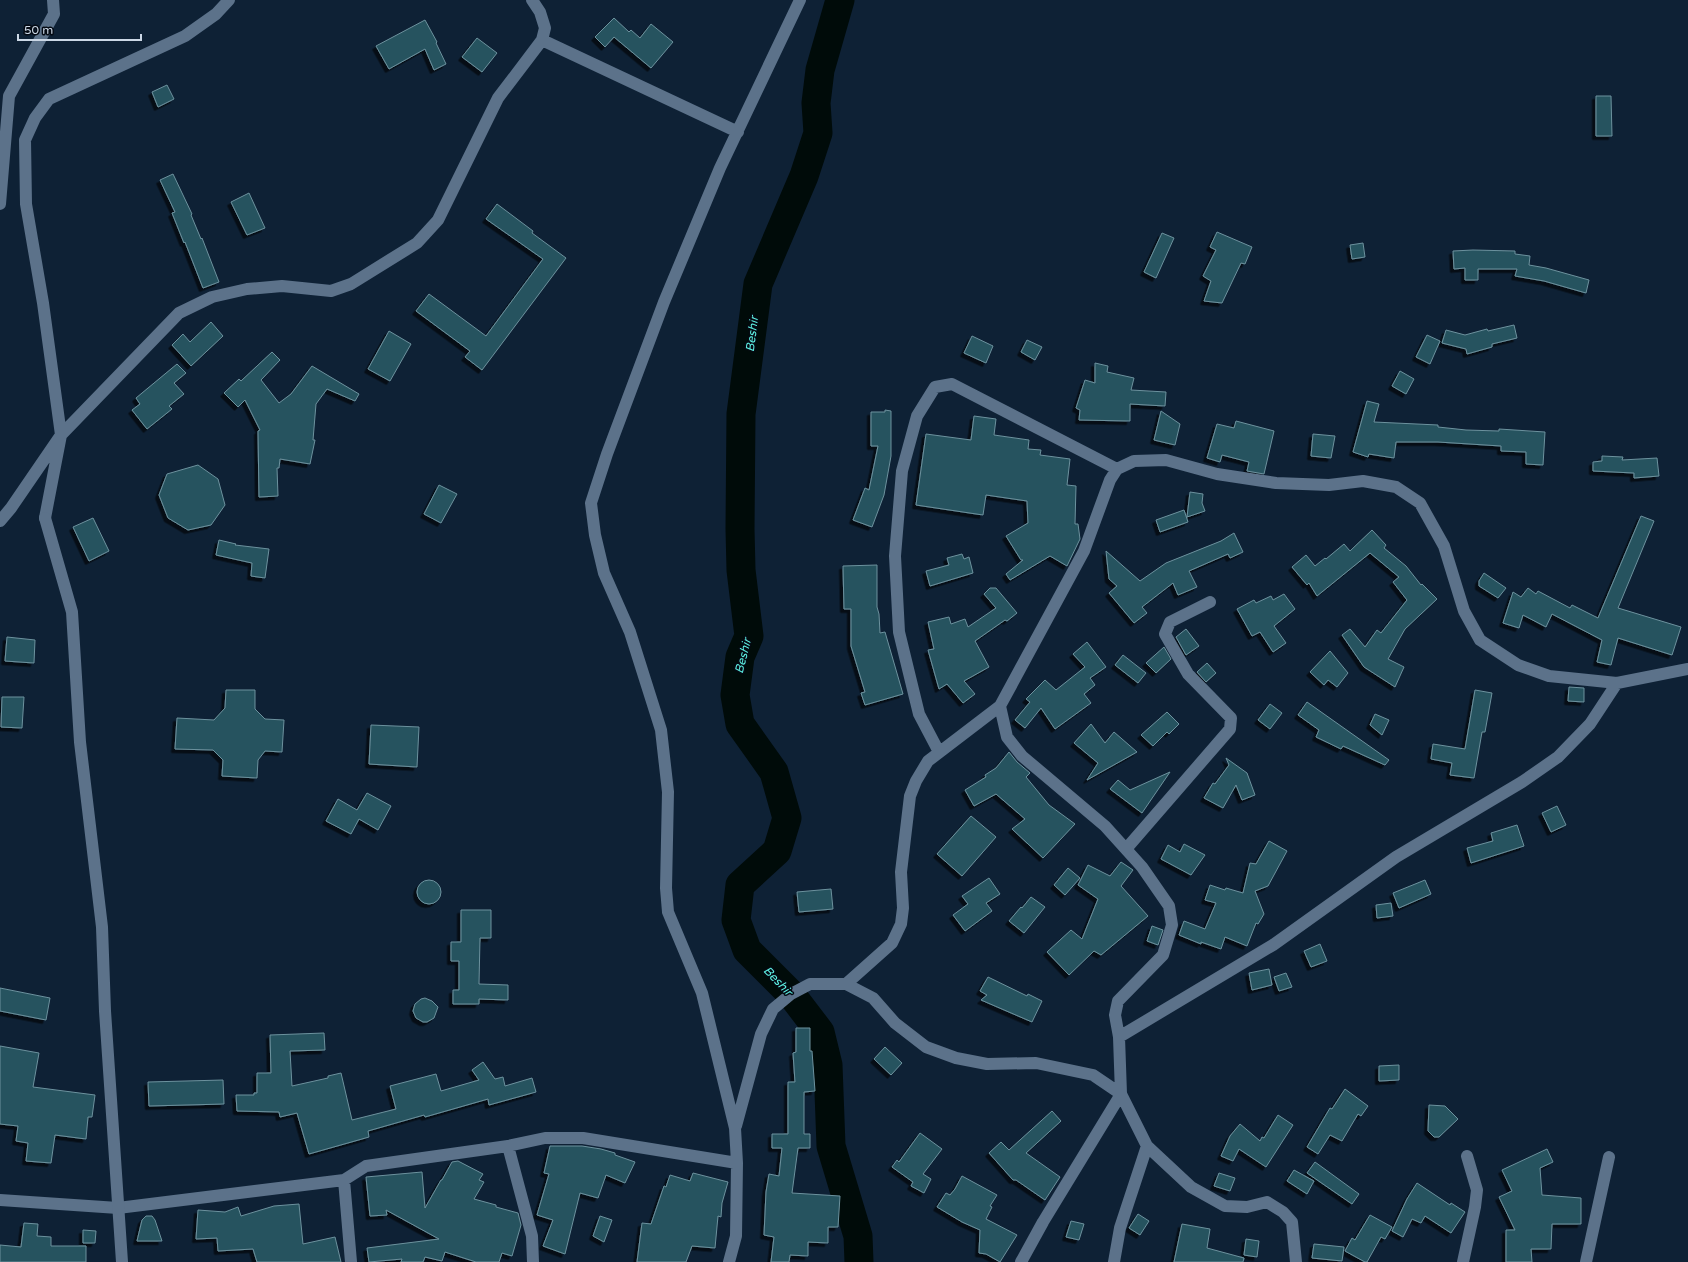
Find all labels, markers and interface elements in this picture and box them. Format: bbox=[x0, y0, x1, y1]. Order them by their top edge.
scale bar bbox=[18, 16, 141, 42]
text: 50 m bbox=[24, 23, 53, 37]
water label: Beshir bbox=[743, 314, 761, 353]
water label: Beshir bbox=[732, 636, 754, 675]
water label: Beshir bbox=[761, 963, 796, 1000]

